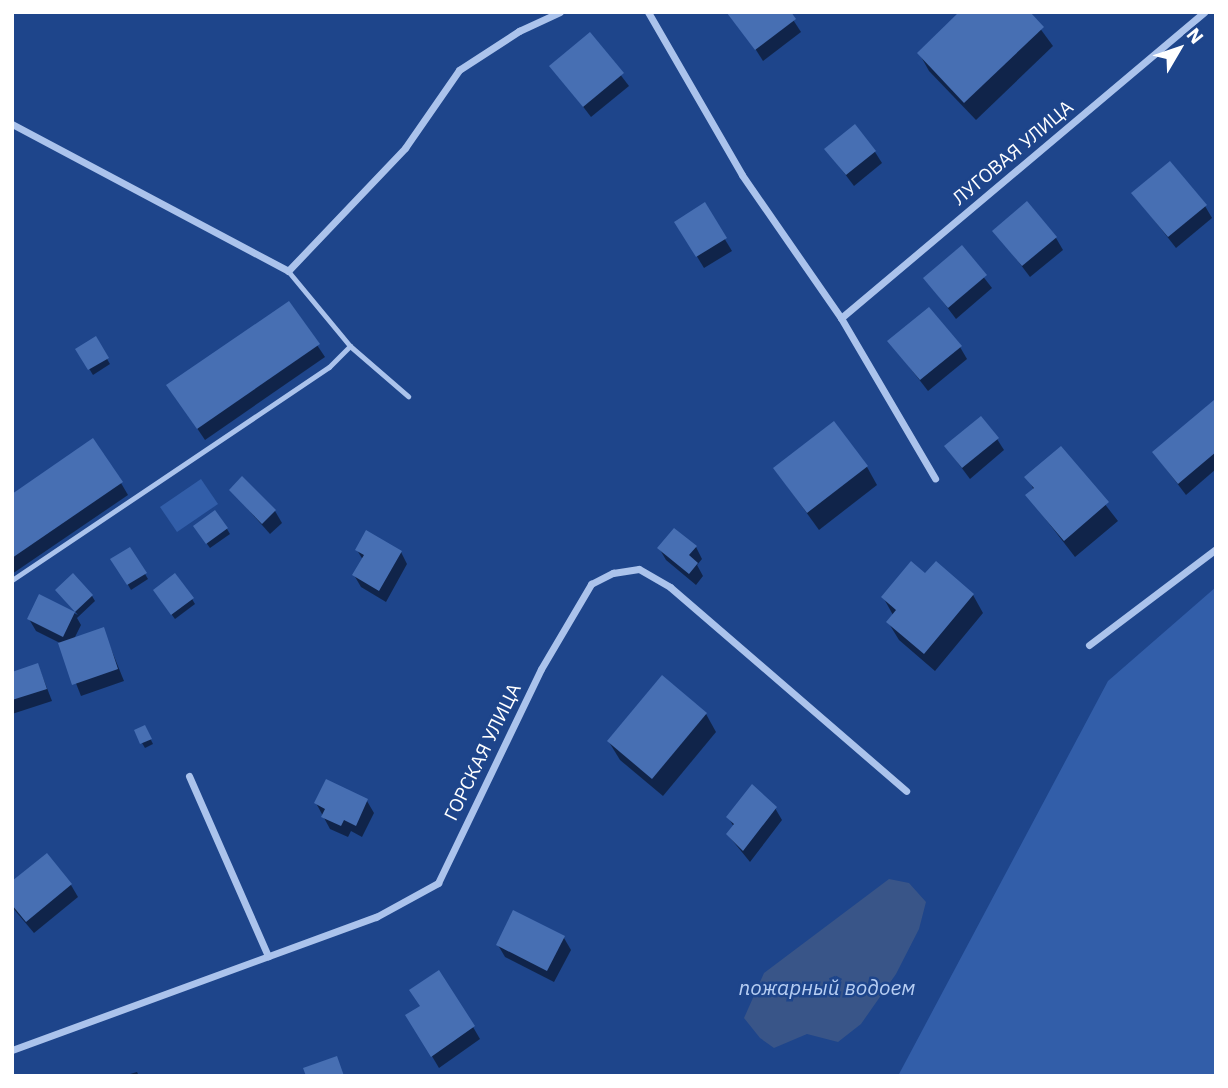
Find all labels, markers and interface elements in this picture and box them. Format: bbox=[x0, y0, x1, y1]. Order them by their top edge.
north arrow bbox=[1144, 14, 1214, 84]
text: N bbox=[1182, 23, 1209, 49]
street label: ЛУГОВАЯ УЛИЦА bbox=[948, 96, 1078, 210]
street label: ГОРСКАЯ УЛИЦА bbox=[440, 680, 526, 824]
water label: пожарный водоем bbox=[738, 974, 916, 1000]

